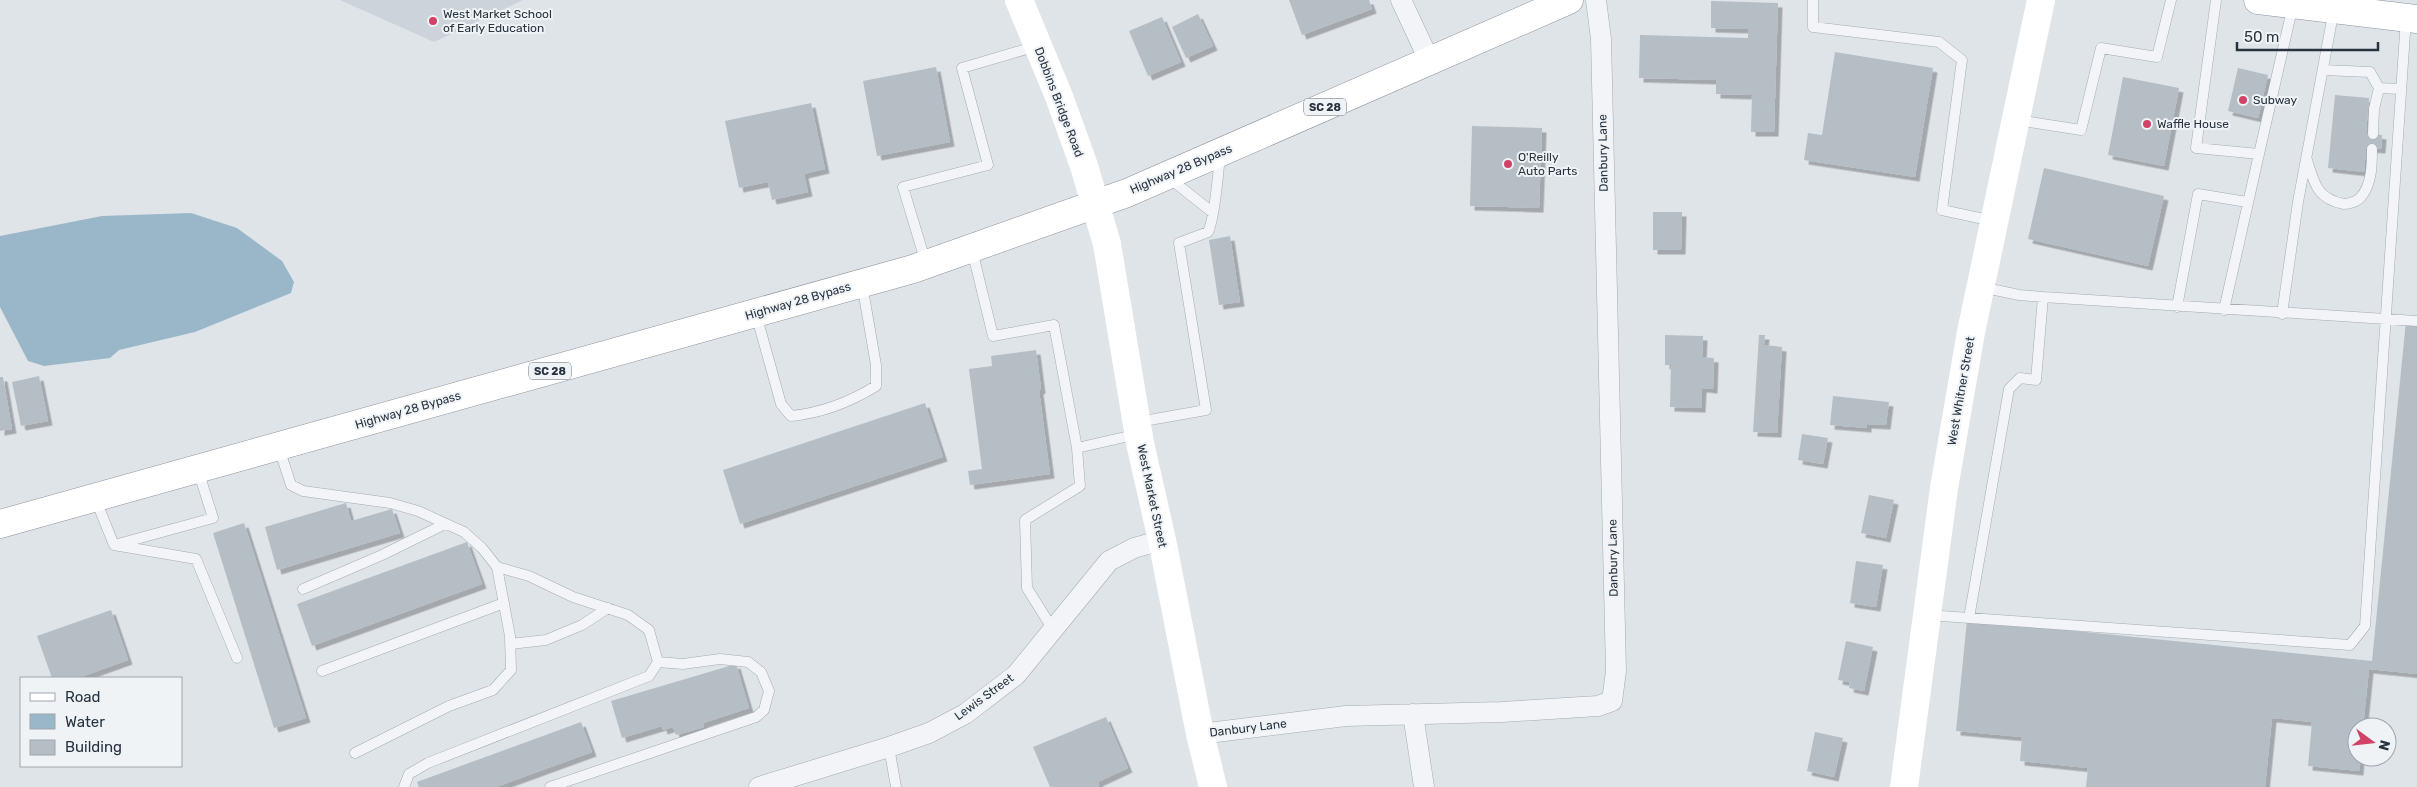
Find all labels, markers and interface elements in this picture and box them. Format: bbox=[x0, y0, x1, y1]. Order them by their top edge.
place label: West Market School of Early Education bbox=[443, 7, 552, 35]
marker: West Market School of Early Education bbox=[427, 15, 439, 27]
scale bar bbox=[2237, 20, 2378, 52]
text: 50 m bbox=[2244, 28, 2279, 46]
street label: Dobbins Bridge Road bbox=[1032, 45, 1086, 159]
place label: Subway bbox=[2253, 93, 2298, 107]
marker: Subway bbox=[2237, 94, 2249, 106]
road number: SC 28 bbox=[1304, 98, 1346, 115]
street label: Danbury Lane bbox=[1595, 114, 1611, 192]
place label: Waffle House bbox=[2157, 117, 2229, 131]
marker: Waffle House bbox=[2141, 118, 2153, 130]
street label: Highway 28 Bypass bbox=[1128, 141, 1234, 197]
place label: O'Reilly Auto Parts bbox=[1518, 150, 1577, 178]
marker: O'Reilly Auto Parts bbox=[1502, 158, 1514, 170]
street label: Highway 28 Bypass bbox=[744, 279, 852, 323]
street label: West Whitner Street bbox=[1945, 335, 1978, 446]
road number: SC 28 bbox=[529, 362, 571, 380]
street label: Highway 28 Bypass bbox=[354, 388, 462, 432]
street label: West Market Street bbox=[1134, 443, 1170, 549]
street label: Danbury Lane bbox=[1605, 519, 1621, 597]
street label: Lewis Street bbox=[952, 671, 1016, 723]
legend bbox=[20, 677, 182, 767]
text: Road bbox=[65, 688, 101, 706]
text: Water bbox=[65, 713, 105, 731]
street label: Danbury Lane bbox=[1209, 716, 1288, 740]
north arrow bbox=[2347, 717, 2397, 767]
text: Building bbox=[65, 738, 122, 756]
text: N bbox=[2375, 738, 2394, 752]

